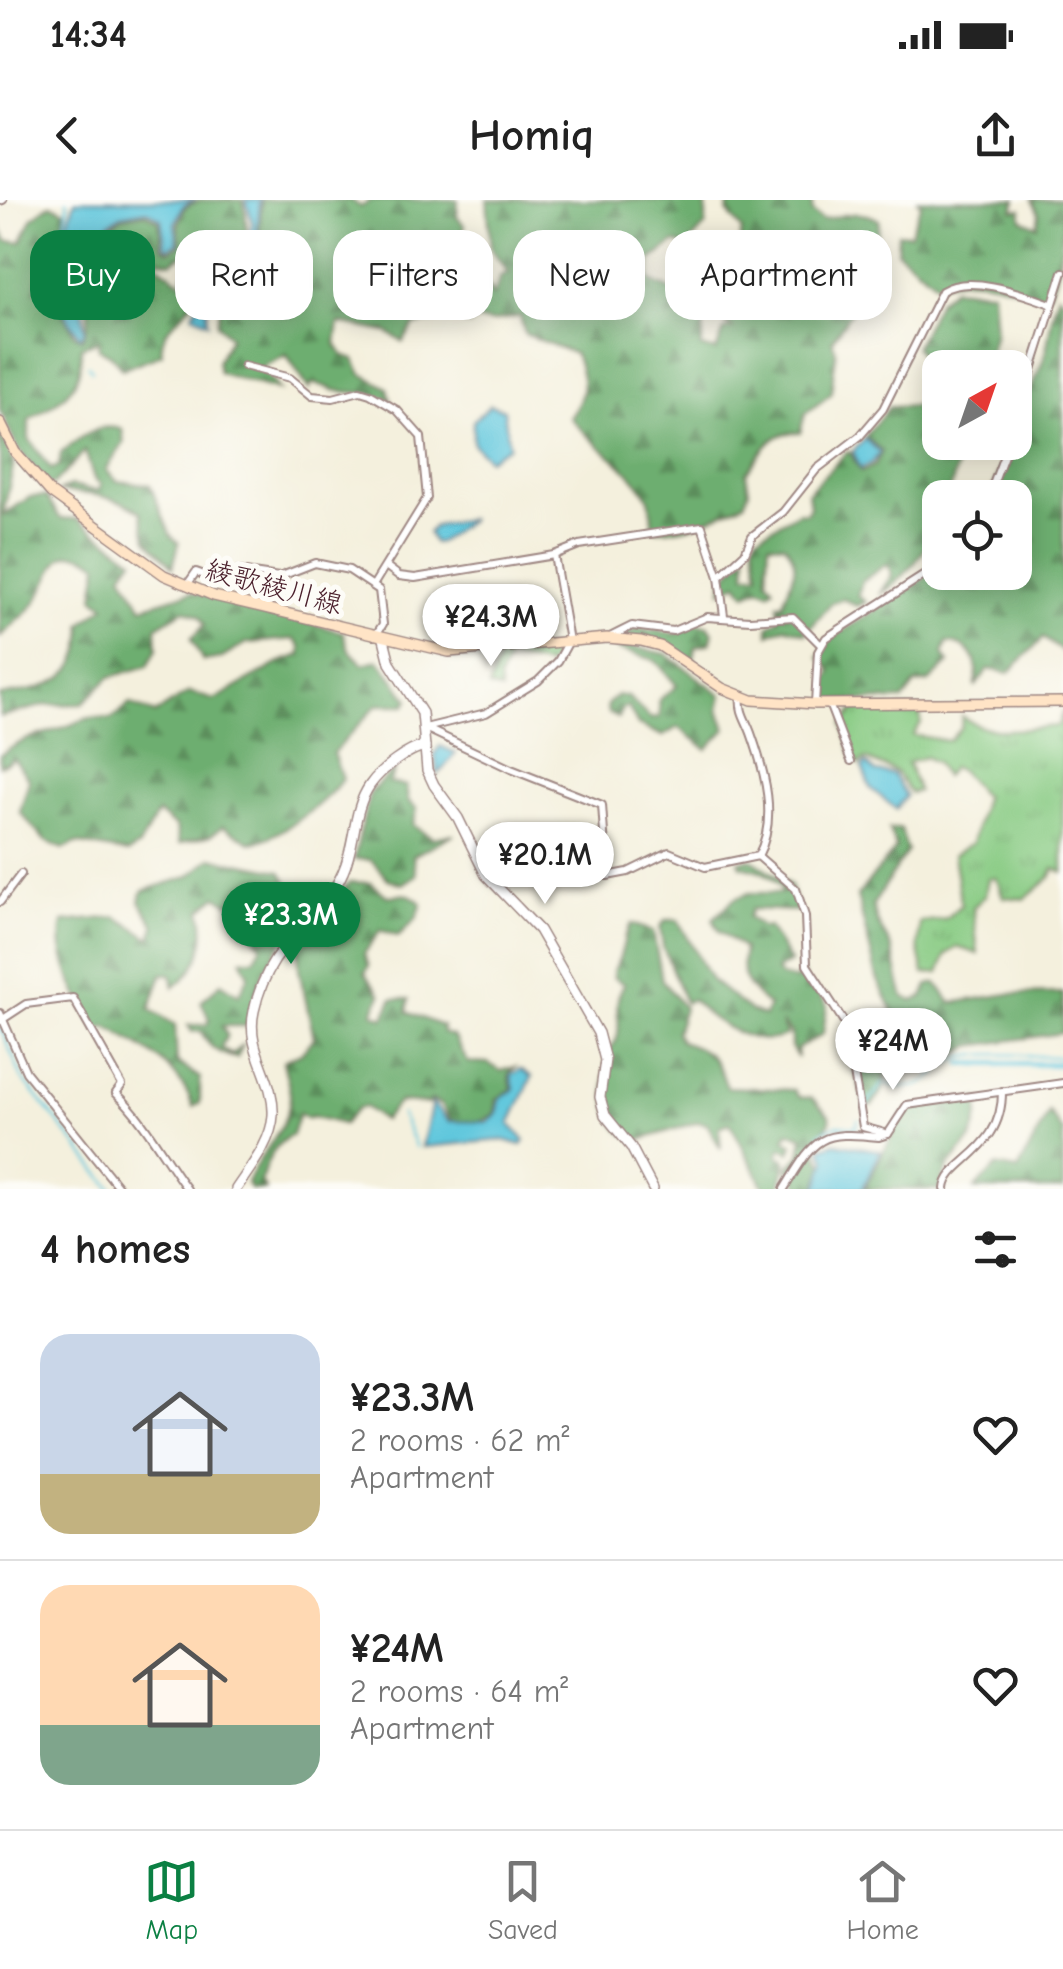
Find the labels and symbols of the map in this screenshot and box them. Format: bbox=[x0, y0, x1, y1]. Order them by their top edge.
north arrow bbox=[922, 350, 1032, 460]
street label: 綾歌綾川線 bbox=[202, 553, 346, 621]
pin: ¥24.3M bbox=[410, 584, 572, 669]
pin: ¥20.1M bbox=[464, 822, 626, 907]
pin: ¥23.3M bbox=[210, 882, 372, 967]
pin: ¥24M bbox=[834, 1008, 952, 1093]

